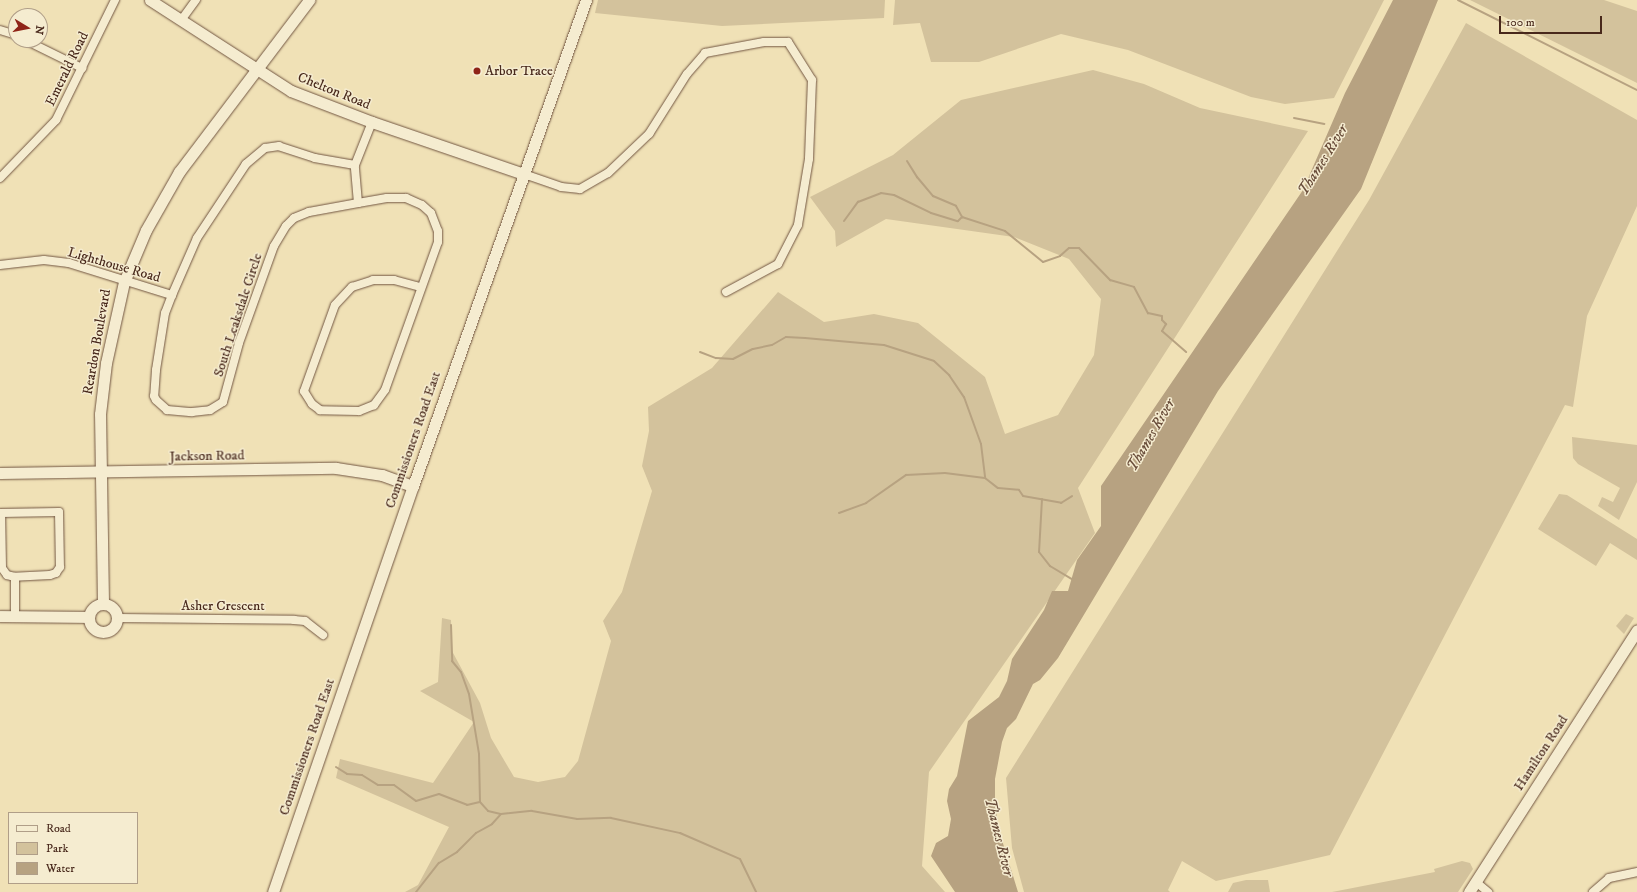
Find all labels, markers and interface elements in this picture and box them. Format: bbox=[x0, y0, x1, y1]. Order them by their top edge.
north arrow bbox=[8, 8, 48, 48]
scale bar bbox=[1501, 8, 1604, 34]
text: 100 m bbox=[1506, 15, 1535, 30]
text: N bbox=[31, 24, 47, 36]
street label: Emerald Road bbox=[42, 29, 92, 109]
place label: Arbor Trace bbox=[485, 63, 553, 79]
marker: Arbor Trace bbox=[472, 66, 482, 76]
street label: Chelton Road bbox=[295, 69, 373, 113]
water label: Thames River bbox=[1294, 121, 1352, 199]
street label: Lighthouse Road bbox=[66, 244, 162, 286]
street label: South Leaksdale Circle bbox=[210, 251, 266, 379]
street label: Reardon Boulevard bbox=[79, 288, 115, 396]
street label: Commissioners Road East bbox=[382, 369, 444, 511]
water label: Thames River bbox=[1123, 396, 1179, 474]
street label: Jackson Road bbox=[169, 447, 245, 465]
street label: Asher Crescent bbox=[181, 598, 265, 614]
street label: Commissioners Road East bbox=[276, 676, 338, 818]
street label: Hamilton Road bbox=[1510, 712, 1572, 794]
water label: Thames River bbox=[981, 796, 1017, 878]
legend bbox=[8, 812, 138, 884]
text: Road bbox=[46, 821, 71, 836]
text: Park bbox=[46, 841, 68, 856]
text: Water bbox=[46, 861, 75, 876]

